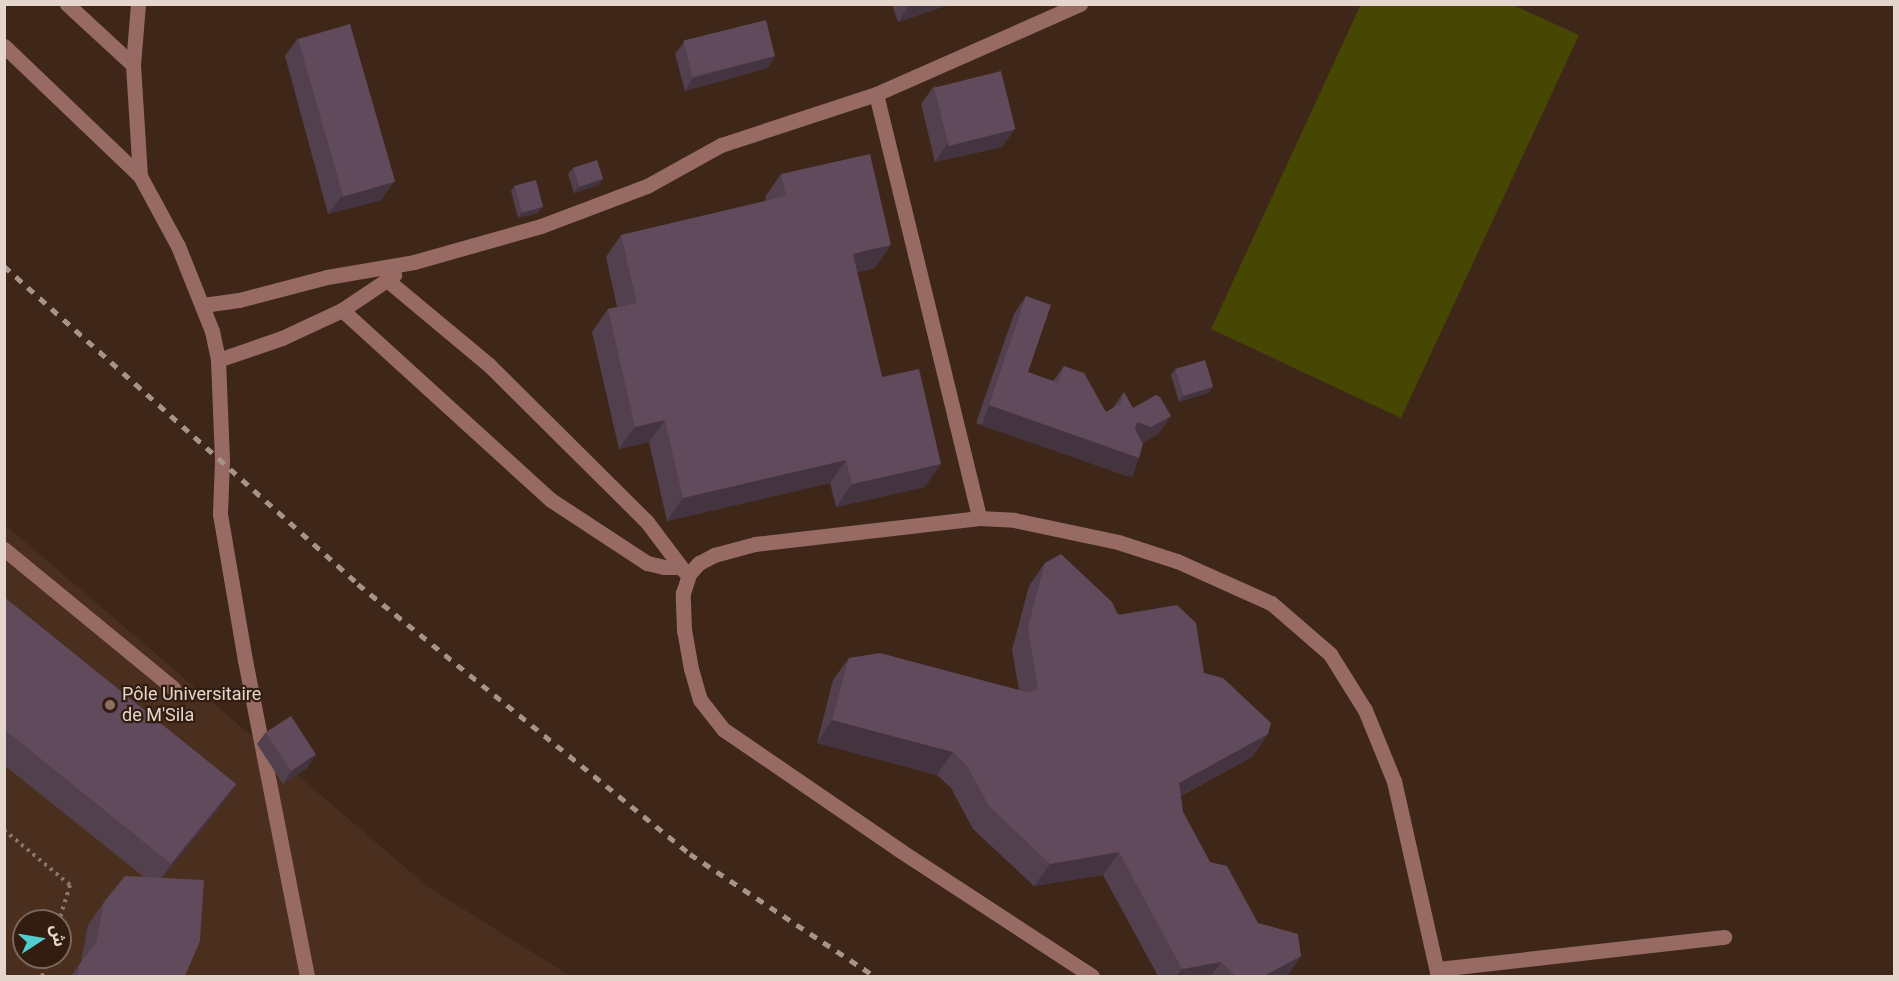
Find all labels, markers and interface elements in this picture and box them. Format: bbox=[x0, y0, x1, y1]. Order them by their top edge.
place label: Pôle Universitaire de M'Sila bbox=[122, 684, 261, 726]
marker: Pôle Universitaire de M'Sila bbox=[103, 698, 117, 712]
north arrow bbox=[12, 909, 72, 969]
text: ش bbox=[47, 923, 70, 948]

